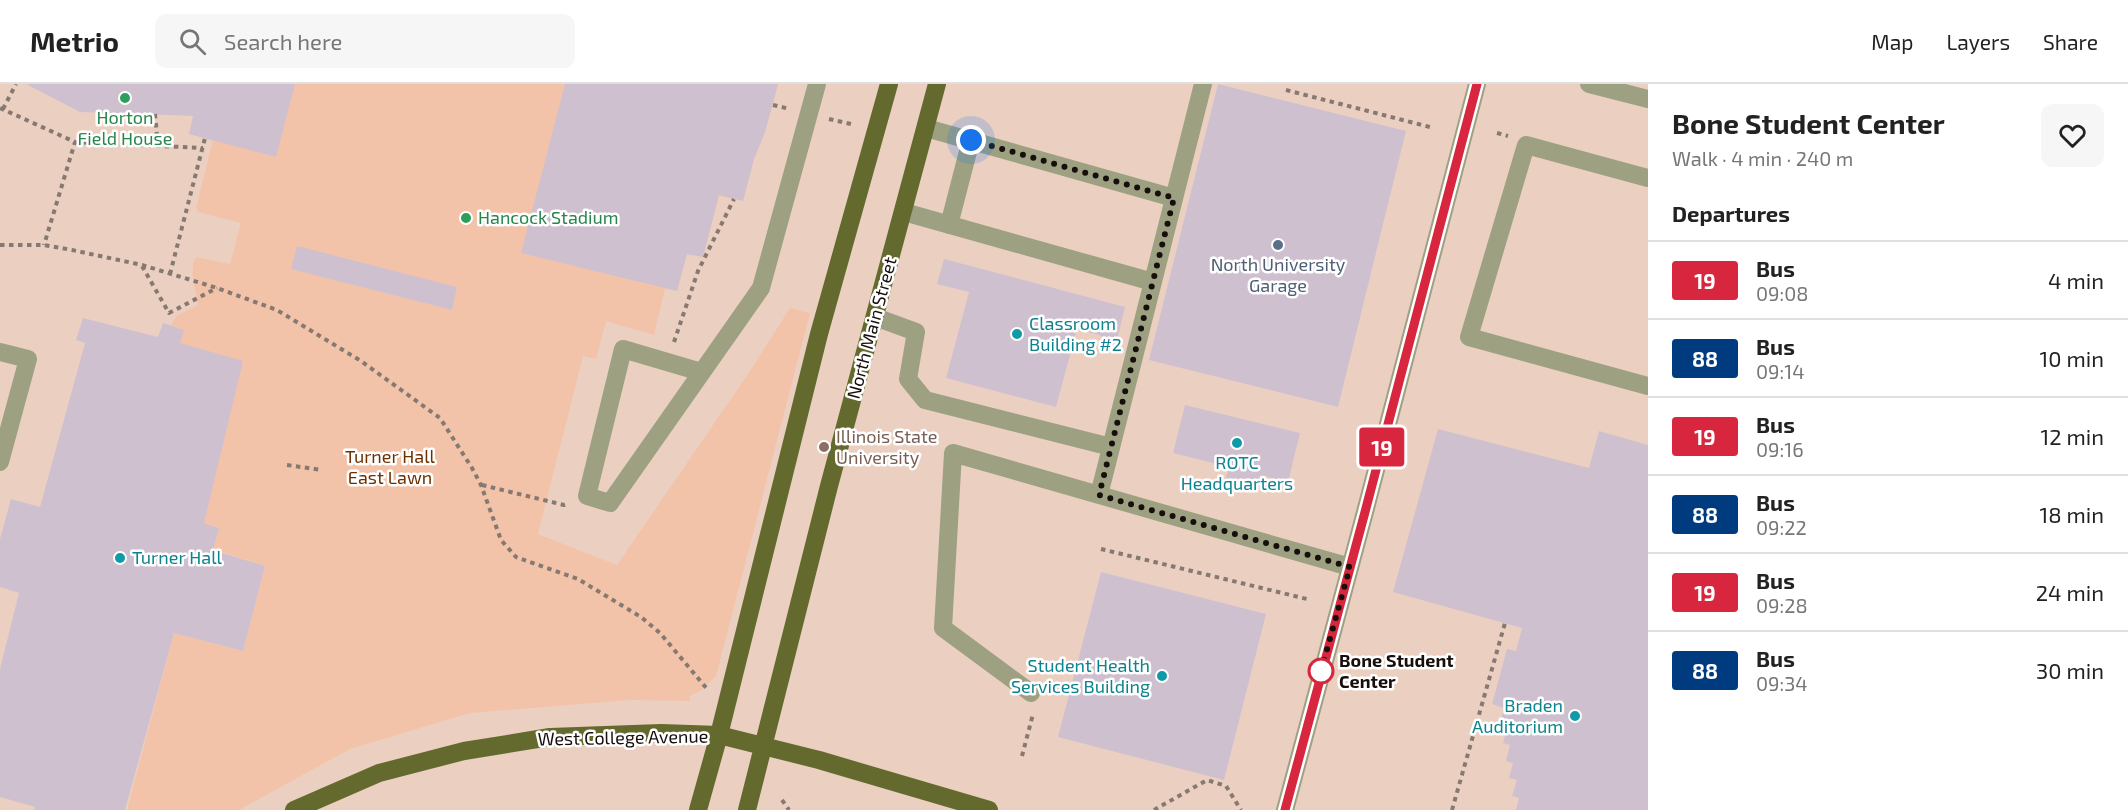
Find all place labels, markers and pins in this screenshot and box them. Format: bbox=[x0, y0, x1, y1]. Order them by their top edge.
marker: Horton Field House bbox=[118, 91, 132, 105]
place label: Horton Field House bbox=[78, 106, 172, 149]
place label: Hancock Stadium bbox=[478, 206, 619, 228]
marker: Hancock Stadium bbox=[459, 211, 473, 225]
marker: North University Garage bbox=[1271, 238, 1285, 252]
place label: North University Garage bbox=[1211, 253, 1346, 296]
place label: Classroom Building #2 bbox=[1029, 312, 1122, 355]
marker: Classroom Building #2 bbox=[1010, 327, 1024, 341]
place label: Illinois State University bbox=[836, 425, 937, 468]
marker: ROTC Headquarters bbox=[1230, 436, 1244, 450]
marker: Illinois State University bbox=[817, 440, 831, 454]
place label: ROTC Headquarters bbox=[1181, 451, 1293, 494]
place label: Turner Hall bbox=[132, 546, 223, 568]
marker: Turner Hall bbox=[113, 551, 127, 565]
place label: Bone Student Center bbox=[1339, 649, 1454, 692]
place label: Student Health Services Building bbox=[1011, 654, 1150, 697]
marker: Bone Student Center bbox=[1308, 658, 1334, 684]
marker: Student Health Services Building bbox=[1155, 669, 1169, 683]
place label: Braden Auditorium bbox=[1472, 694, 1563, 737]
marker: Braden Auditorium bbox=[1568, 709, 1582, 723]

